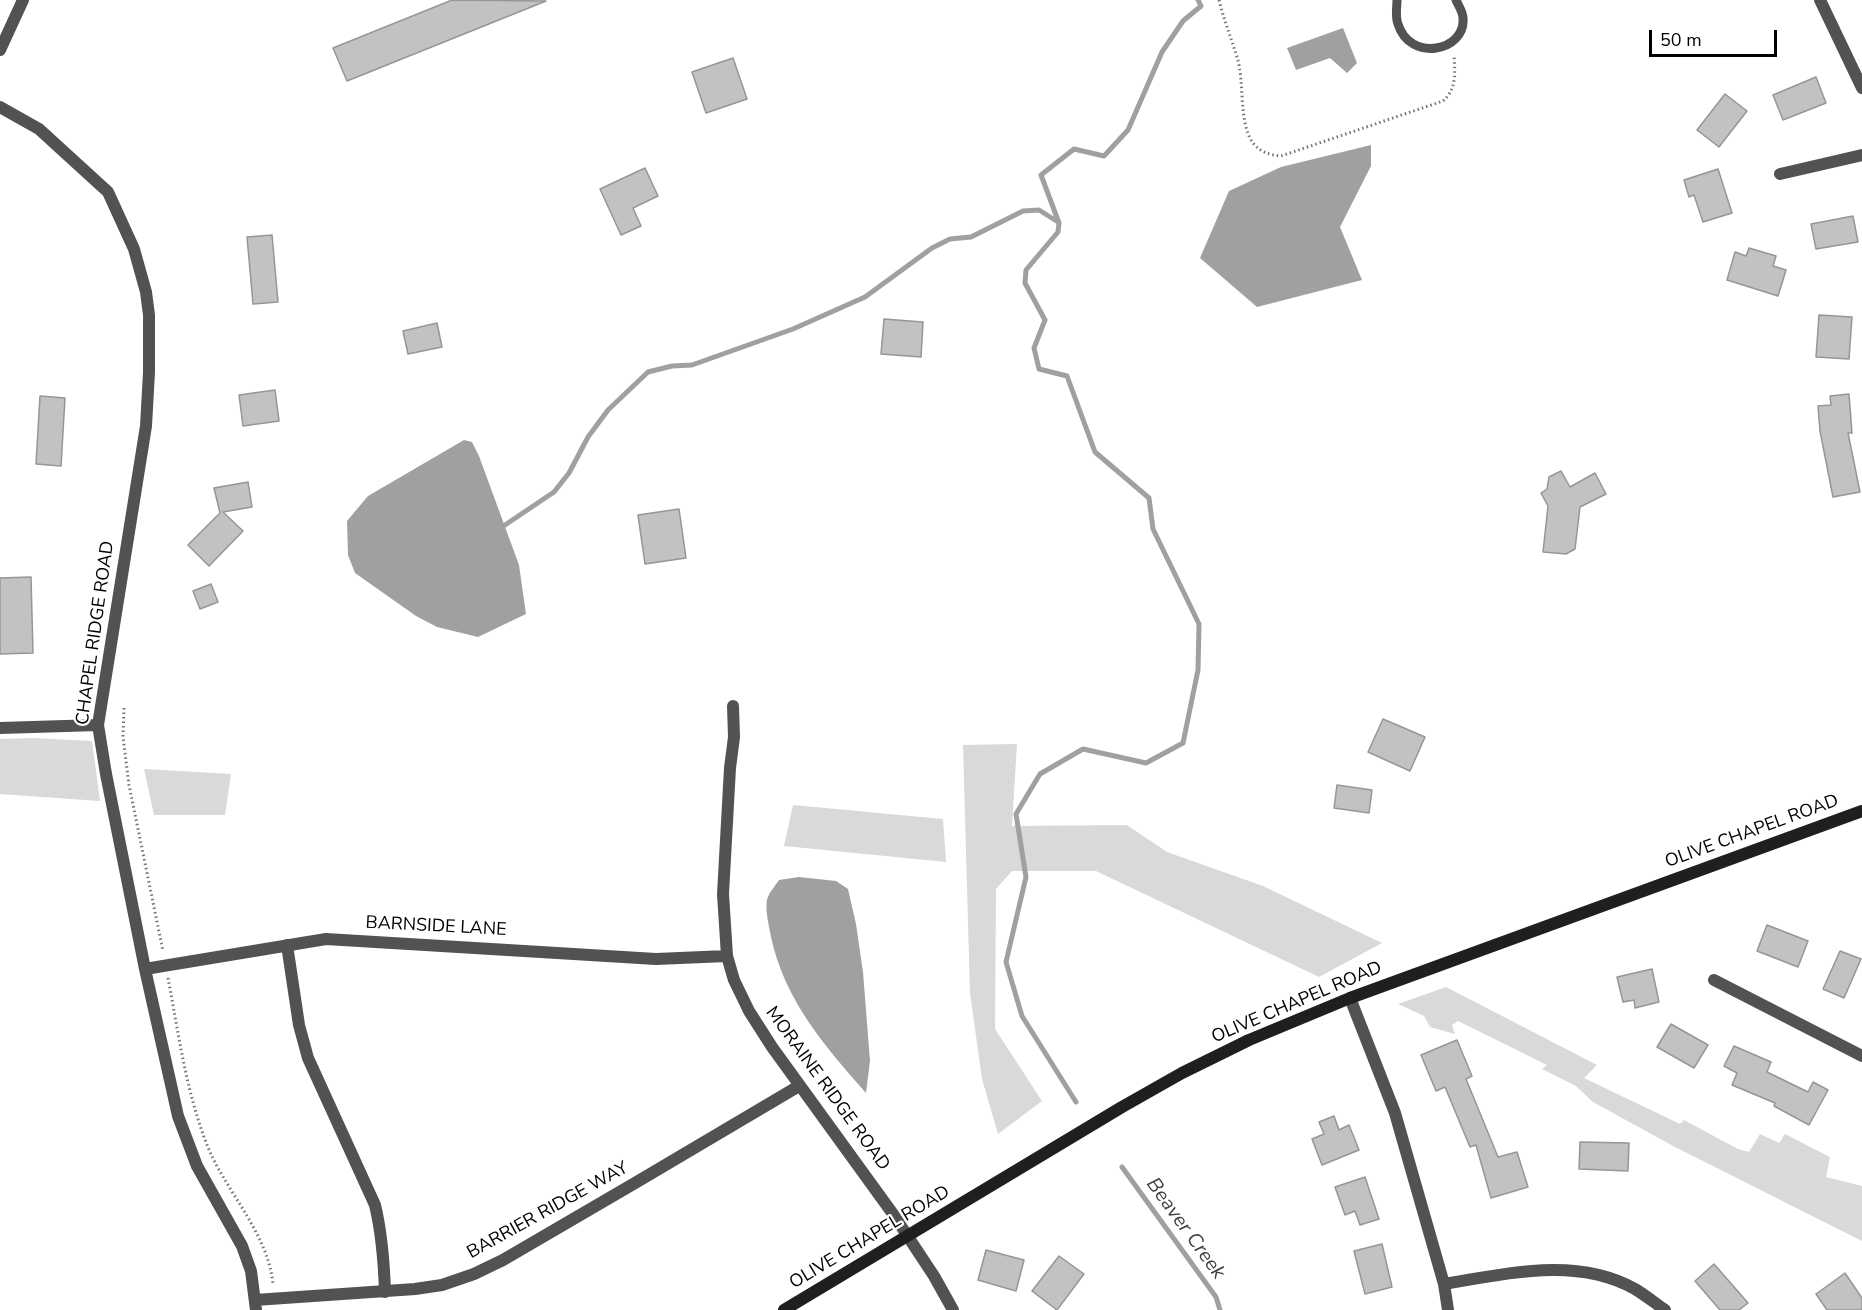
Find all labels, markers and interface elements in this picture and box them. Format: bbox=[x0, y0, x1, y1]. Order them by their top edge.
scale bar bbox=[1652, 18, 1780, 56]
text: 50 m bbox=[1660, 28, 1702, 52]
street label: CHAPEL RIDGE ROAD bbox=[72, 540, 120, 726]
street label: OLIVE CHAPEL ROAD bbox=[1662, 791, 1842, 873]
street label: BARNSIDE LANE bbox=[365, 913, 507, 941]
street label: OLIVE CHAPEL ROAD bbox=[1209, 957, 1385, 1049]
street label: MORAINE RIDGE ROAD bbox=[760, 1003, 894, 1175]
street label: BARRIER RIDGE WAY bbox=[464, 1158, 632, 1264]
water label: Beaver Creek bbox=[1140, 1174, 1230, 1284]
street label: OLIVE CHAPEL ROAD bbox=[786, 1182, 954, 1294]

